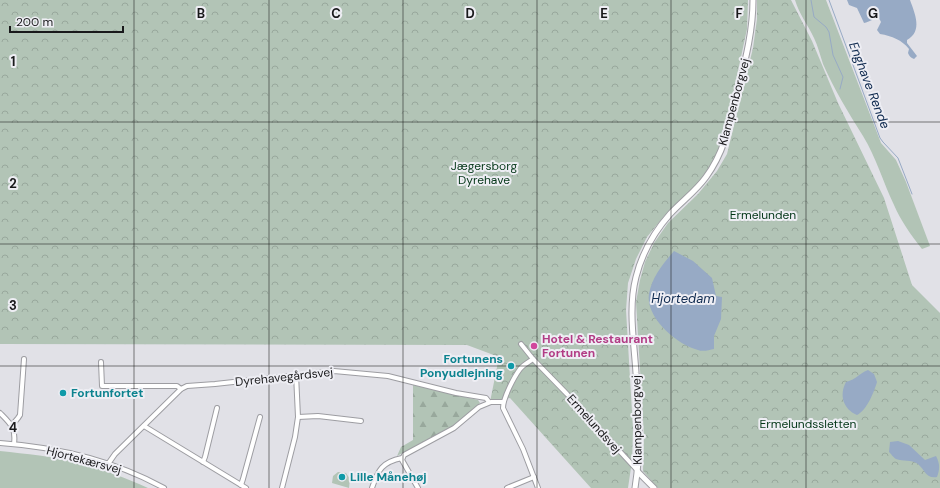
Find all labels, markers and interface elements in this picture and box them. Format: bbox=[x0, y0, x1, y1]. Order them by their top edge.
text: B bbox=[197, 5, 205, 22]
text: C bbox=[331, 5, 341, 22]
text: D bbox=[465, 5, 475, 22]
text: E bbox=[600, 5, 608, 22]
text: F bbox=[735, 5, 743, 22]
text: G bbox=[868, 5, 878, 22]
scale bar bbox=[10, 8, 123, 34]
text: 200 m bbox=[16, 14, 53, 30]
water label: Enghave Rende bbox=[845, 39, 894, 131]
text: 1 bbox=[11, 53, 15, 70]
street label: Klampenborgvej bbox=[715, 57, 753, 147]
park label: Jægersborg Dyrehave bbox=[451, 158, 517, 188]
text: 2 bbox=[9, 175, 17, 192]
park label: Ermelunden bbox=[730, 207, 796, 223]
water label: Hjortedam bbox=[651, 290, 715, 307]
text: 3 bbox=[9, 297, 17, 314]
place label: Hotel & Restaurant Fortunen bbox=[542, 331, 653, 361]
marker: Hotel & Restaurant Fortunen bbox=[529, 341, 539, 351]
place label: Fortunens Ponyudlejning bbox=[420, 351, 503, 381]
marker: Fortunens Ponyudlejning bbox=[506, 361, 516, 371]
street label: Dyrehavegårdsvej bbox=[234, 364, 334, 390]
street label: Klampenborgvej bbox=[628, 375, 646, 465]
place label: Fortunfortet bbox=[71, 385, 143, 401]
marker: Fortunfortet bbox=[58, 388, 68, 398]
street label: Ermelundsvej bbox=[563, 391, 625, 457]
park label: Ermelundssletten bbox=[760, 416, 857, 432]
text: 4 bbox=[9, 419, 17, 436]
street label: Hjortekærsvej bbox=[45, 442, 123, 478]
place label: Lille Månehøj bbox=[350, 469, 427, 485]
marker: Lille Månehøj bbox=[337, 472, 347, 482]

